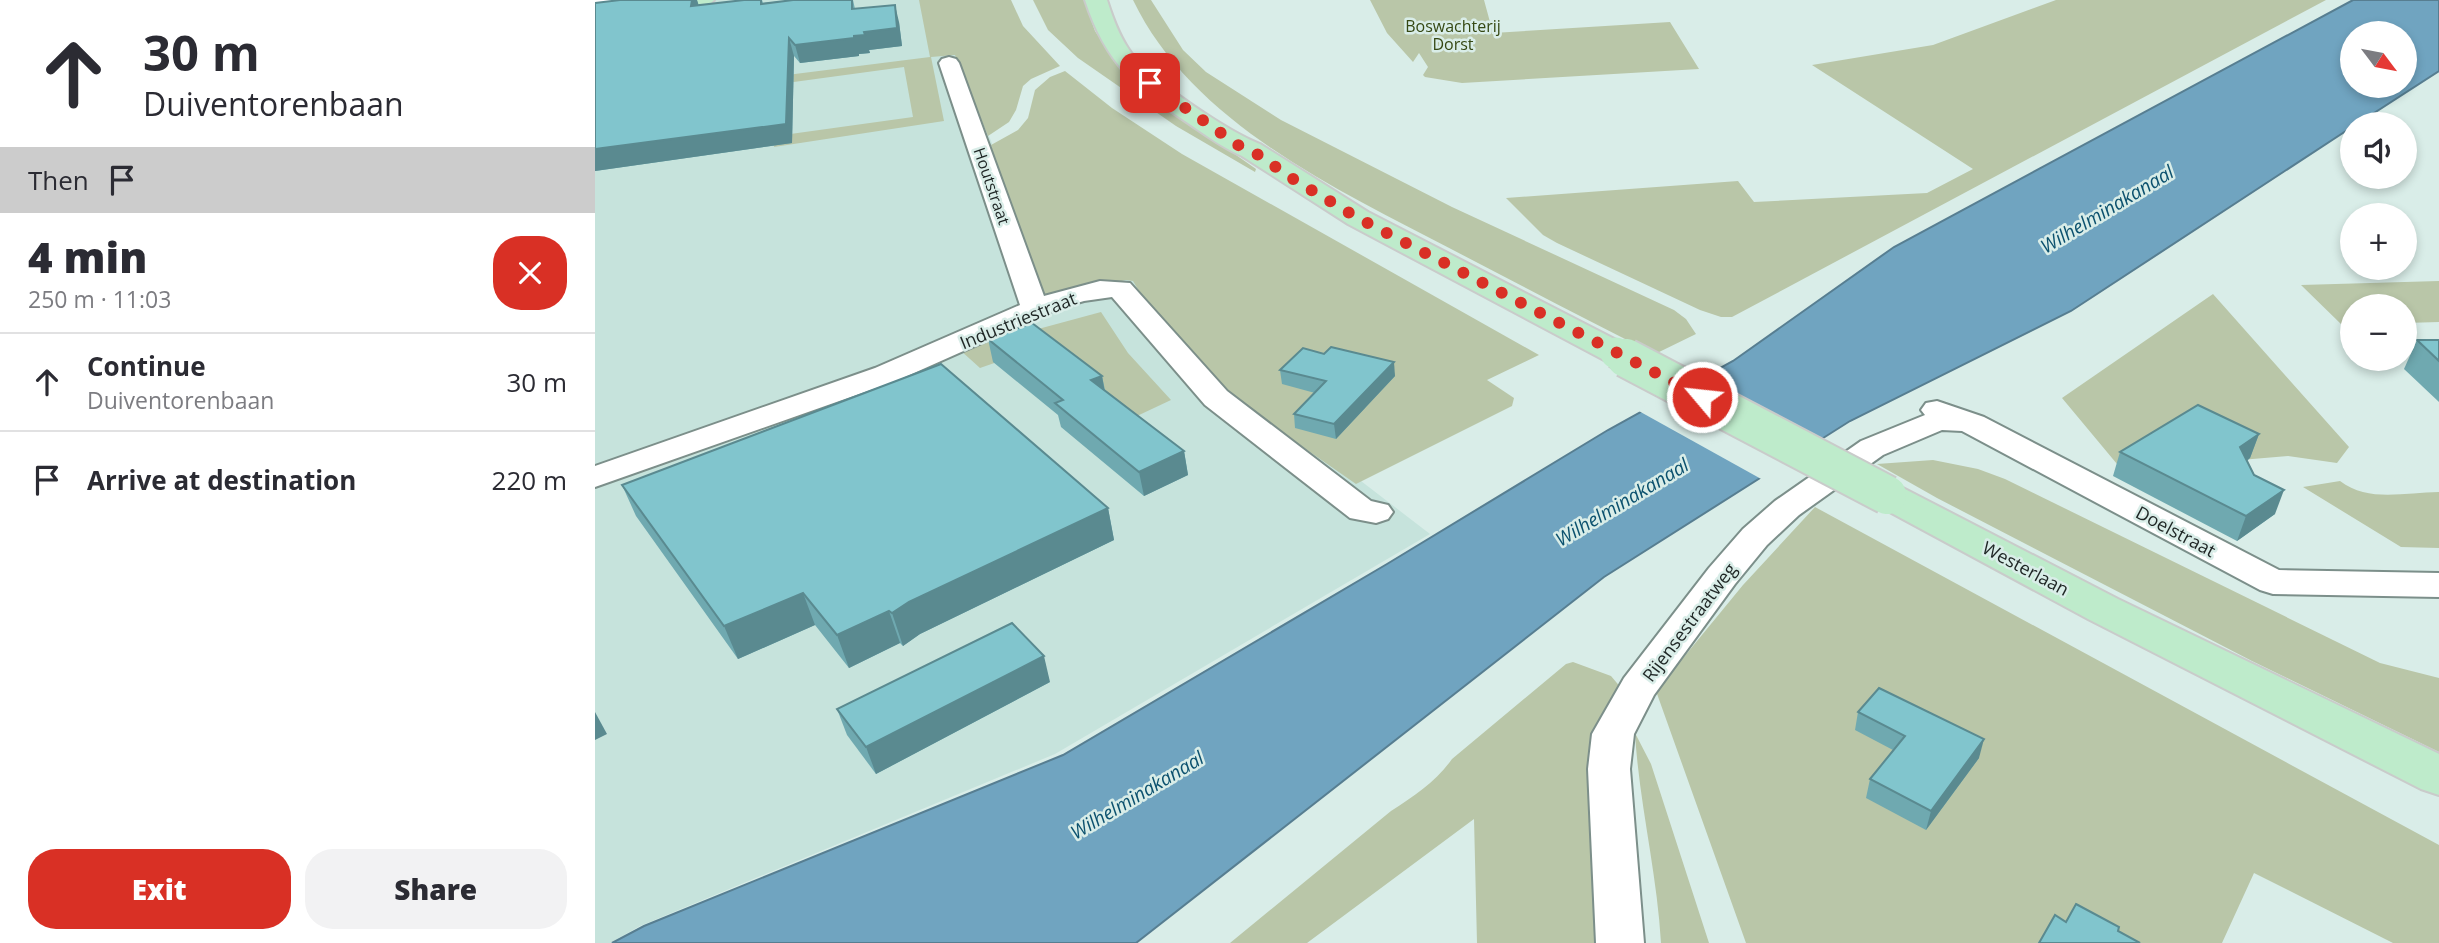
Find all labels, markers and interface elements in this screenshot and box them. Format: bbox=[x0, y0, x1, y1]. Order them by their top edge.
park label: Boswachterij Dorst bbox=[1405, 15, 1501, 55]
text: 30 m bbox=[143, 19, 260, 85]
north arrow bbox=[2340, 21, 2417, 98]
map controls bbox=[2340, 21, 2417, 371]
icon: ahead bbox=[28, 28, 119, 119]
pin bbox=[1120, 53, 1180, 113]
icon: arrive bbox=[1131, 64, 1169, 102]
text: Duiventorenbaan bbox=[143, 82, 404, 125]
button: sound bbox=[2340, 112, 2417, 189]
street label: Houtstraat bbox=[969, 144, 1016, 228]
water label: Wilhelminakanaal bbox=[2035, 158, 2180, 259]
icon: arrive bbox=[103, 161, 141, 199]
text: Then bbox=[28, 162, 89, 198]
button: + bbox=[2340, 203, 2417, 280]
text: 4 min bbox=[28, 228, 147, 285]
button: close bbox=[493, 236, 567, 310]
text: 250 m · 11:03 bbox=[28, 283, 171, 315]
street label: Industriestraat bbox=[956, 286, 1080, 354]
button: − bbox=[2340, 294, 2417, 371]
text: Continue bbox=[87, 348, 206, 384]
position arrow bbox=[1665, 360, 1739, 434]
icon: ahead bbox=[28, 363, 66, 401]
text: 30 m bbox=[506, 364, 567, 400]
text: Duiventorenbaan bbox=[87, 384, 274, 416]
water label: Wilhelminakanaal bbox=[1550, 451, 1695, 552]
icon: arrive bbox=[28, 461, 66, 499]
text: Arrive at destination bbox=[87, 462, 356, 498]
text: 220 m bbox=[492, 462, 567, 498]
street label: Doelstraat bbox=[2132, 500, 2220, 562]
street label: Westerlaan bbox=[1979, 535, 2073, 601]
street label: Rijensestraatweg bbox=[1636, 558, 1742, 686]
water label: Wilhelminakanaal bbox=[1065, 744, 1210, 845]
button: Exit bbox=[28, 849, 291, 929]
button: Share bbox=[305, 849, 567, 929]

